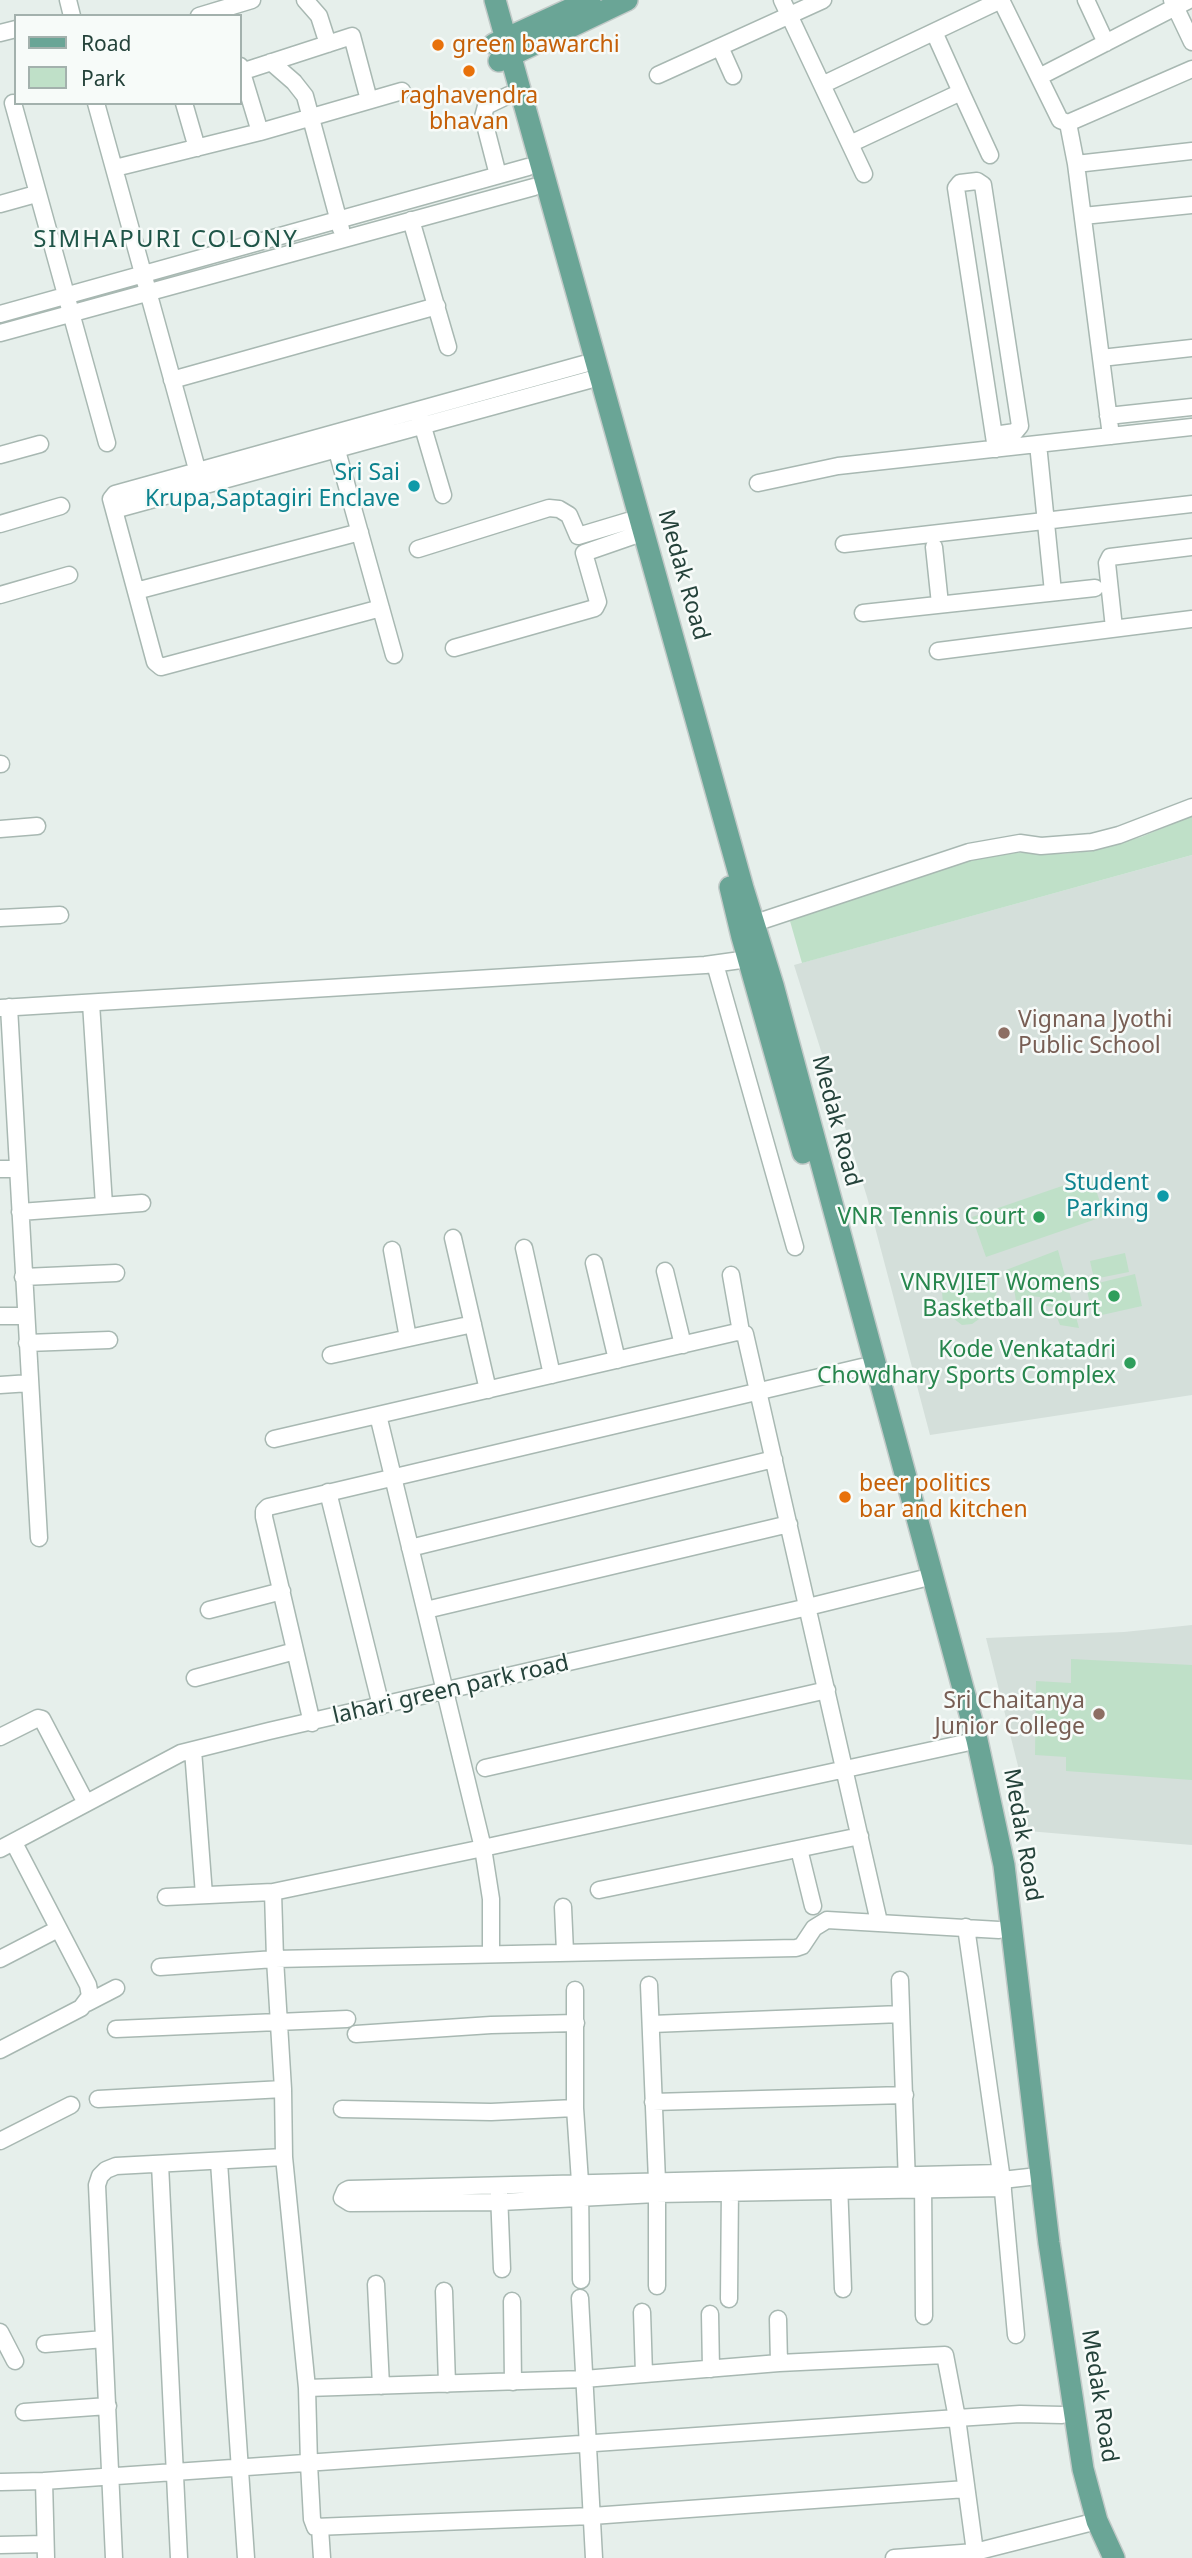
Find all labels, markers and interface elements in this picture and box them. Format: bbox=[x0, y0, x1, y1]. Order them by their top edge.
legend bbox=[14, 14, 242, 105]
text: Road bbox=[81, 29, 131, 57]
place label: green bawarchi bbox=[452, 31, 620, 59]
marker: green bawarchi bbox=[430, 37, 446, 53]
marker: raghavendra bhavan bbox=[461, 63, 477, 79]
text: Park bbox=[81, 64, 125, 92]
place label: raghavendra bhavan bbox=[400, 82, 538, 136]
district label: SIMHAPURI COLONY bbox=[35, 226, 297, 254]
place label: Sri Sai Krupa,Saptagiri Enclave bbox=[145, 459, 400, 513]
marker: Sri Sai Krupa,Saptagiri Enclave bbox=[406, 478, 422, 494]
street label: Medak Road bbox=[651, 507, 715, 643]
place label: Vignana Jyothi Public School bbox=[1018, 1006, 1172, 1060]
marker: Vignana Jyothi Public School bbox=[996, 1025, 1012, 1041]
street label: Medak Road bbox=[805, 1053, 867, 1189]
place label: Student Parking bbox=[1064, 1169, 1149, 1223]
marker: Student Parking bbox=[1155, 1188, 1171, 1204]
place label: VNR Tennis Court bbox=[837, 1203, 1025, 1231]
marker: VNR Tennis Court bbox=[1031, 1209, 1047, 1225]
place label: VNRVJIET Womens Basketball Court bbox=[900, 1269, 1100, 1323]
marker: VNRVJIET Womens Basketball Court bbox=[1106, 1288, 1122, 1304]
place label: Kode Venkatadri Chowdhary Sports Complex bbox=[817, 1336, 1116, 1390]
marker: Kode Venkatadri Chowdhary Sports Complex bbox=[1122, 1355, 1138, 1371]
place label: beer politics bar and kitchen bbox=[859, 1470, 1028, 1524]
marker: beer politics bar and kitchen bbox=[837, 1489, 853, 1505]
street label: lahari green park road bbox=[330, 1649, 572, 1731]
place label: Sri Chaitanya Junior College bbox=[935, 1687, 1085, 1741]
marker: Sri Chaitanya Junior College bbox=[1091, 1706, 1107, 1722]
street label: Medak Road bbox=[997, 1766, 1047, 1904]
street label: Medak Road bbox=[1075, 2327, 1123, 2465]

